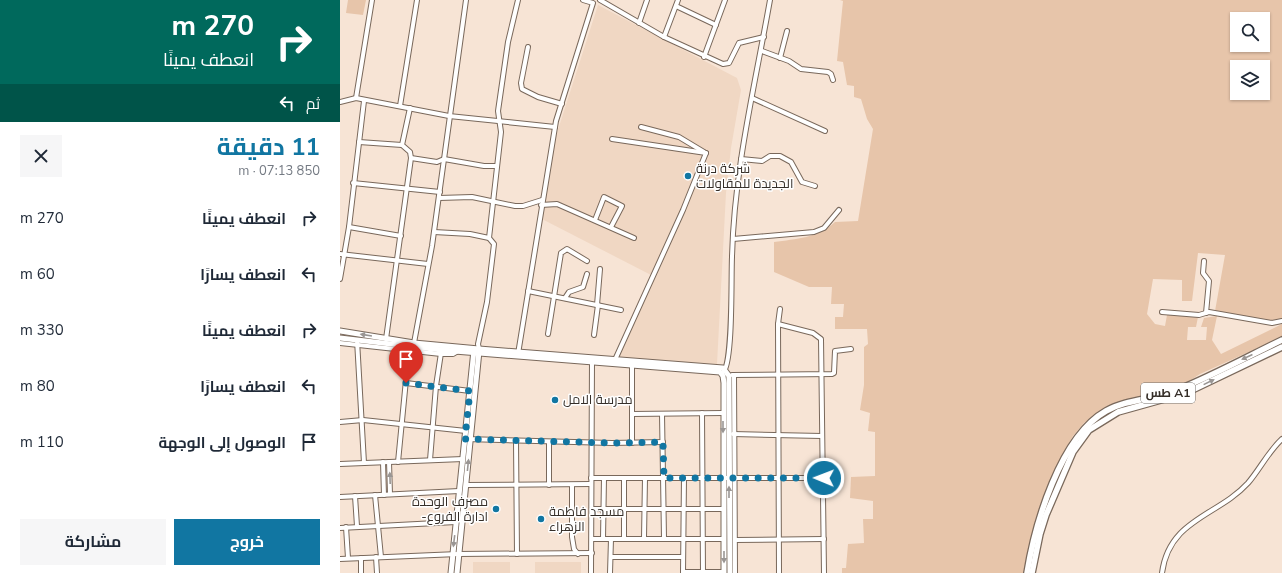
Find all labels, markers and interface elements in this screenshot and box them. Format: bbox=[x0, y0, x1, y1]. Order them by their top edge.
text: 270 m bbox=[171, 7, 254, 45]
map controls bbox=[1230, 12, 1270, 100]
button: search bbox=[1230, 12, 1270, 52]
icon: right bbox=[268, 16, 320, 68]
text: انعطف يمينًا bbox=[163, 48, 254, 72]
button: layers bbox=[1230, 60, 1270, 100]
icon: left bbox=[276, 92, 298, 114]
text: ثم bbox=[306, 94, 320, 114]
text: 11 دقيقة bbox=[217, 131, 320, 163]
button: close bbox=[20, 135, 62, 177]
place label: شركة درنة الجديدة للمقاولات bbox=[696, 160, 793, 193]
text: 850 m · 07:13 bbox=[238, 162, 320, 180]
marker: شركة درنة الجديدة للمقاولات bbox=[683, 171, 693, 181]
icon: right bbox=[298, 207, 320, 229]
text: 270 m bbox=[20, 208, 64, 228]
text: انعطف يمينًا bbox=[202, 209, 286, 229]
icon: left bbox=[298, 263, 320, 285]
text: 60 m bbox=[20, 264, 55, 284]
text: انعطف يسارًا bbox=[200, 265, 286, 285]
icon: right bbox=[298, 319, 320, 341]
text: 330 m bbox=[20, 320, 64, 340]
text: انعطف يمينًا bbox=[202, 321, 286, 341]
one-way arrow bbox=[360, 332, 372, 338]
pin bbox=[389, 342, 423, 383]
icon: arrive bbox=[395, 348, 417, 370]
one-way arrow bbox=[1241, 354, 1252, 360]
icon: left bbox=[298, 375, 320, 397]
text: 80 m bbox=[20, 376, 55, 396]
text: انعطف يسارًا bbox=[200, 377, 286, 397]
one-way arrow bbox=[1204, 379, 1215, 385]
road number: طس A1 bbox=[1141, 383, 1195, 403]
place label: مدرسة الامل bbox=[563, 391, 633, 409]
marker: مدرسة الامل bbox=[550, 395, 560, 405]
one-way arrow bbox=[720, 421, 726, 434]
icon: arrive bbox=[298, 431, 320, 453]
text: 110 m bbox=[20, 432, 64, 452]
text: الوصول إلى الوجهة bbox=[158, 433, 286, 453]
position arrow bbox=[803, 457, 845, 499]
one-way arrow bbox=[465, 459, 472, 471]
one-way arrow bbox=[386, 472, 393, 484]
one-way arrow bbox=[726, 485, 732, 498]
place label: مصرف الوحدة -ادارة الفروع bbox=[412, 493, 488, 526]
place label: مسجد فاطمة الزهراء bbox=[549, 503, 624, 536]
marker: مصرف الوحدة -ادارة الفروع bbox=[491, 504, 501, 514]
marker: مسجد فاطمة الزهراء bbox=[536, 514, 546, 524]
button: مشاركة bbox=[20, 519, 166, 565]
button: خروج bbox=[174, 519, 320, 565]
one-way arrow bbox=[451, 535, 457, 547]
one-way arrow bbox=[721, 551, 727, 564]

